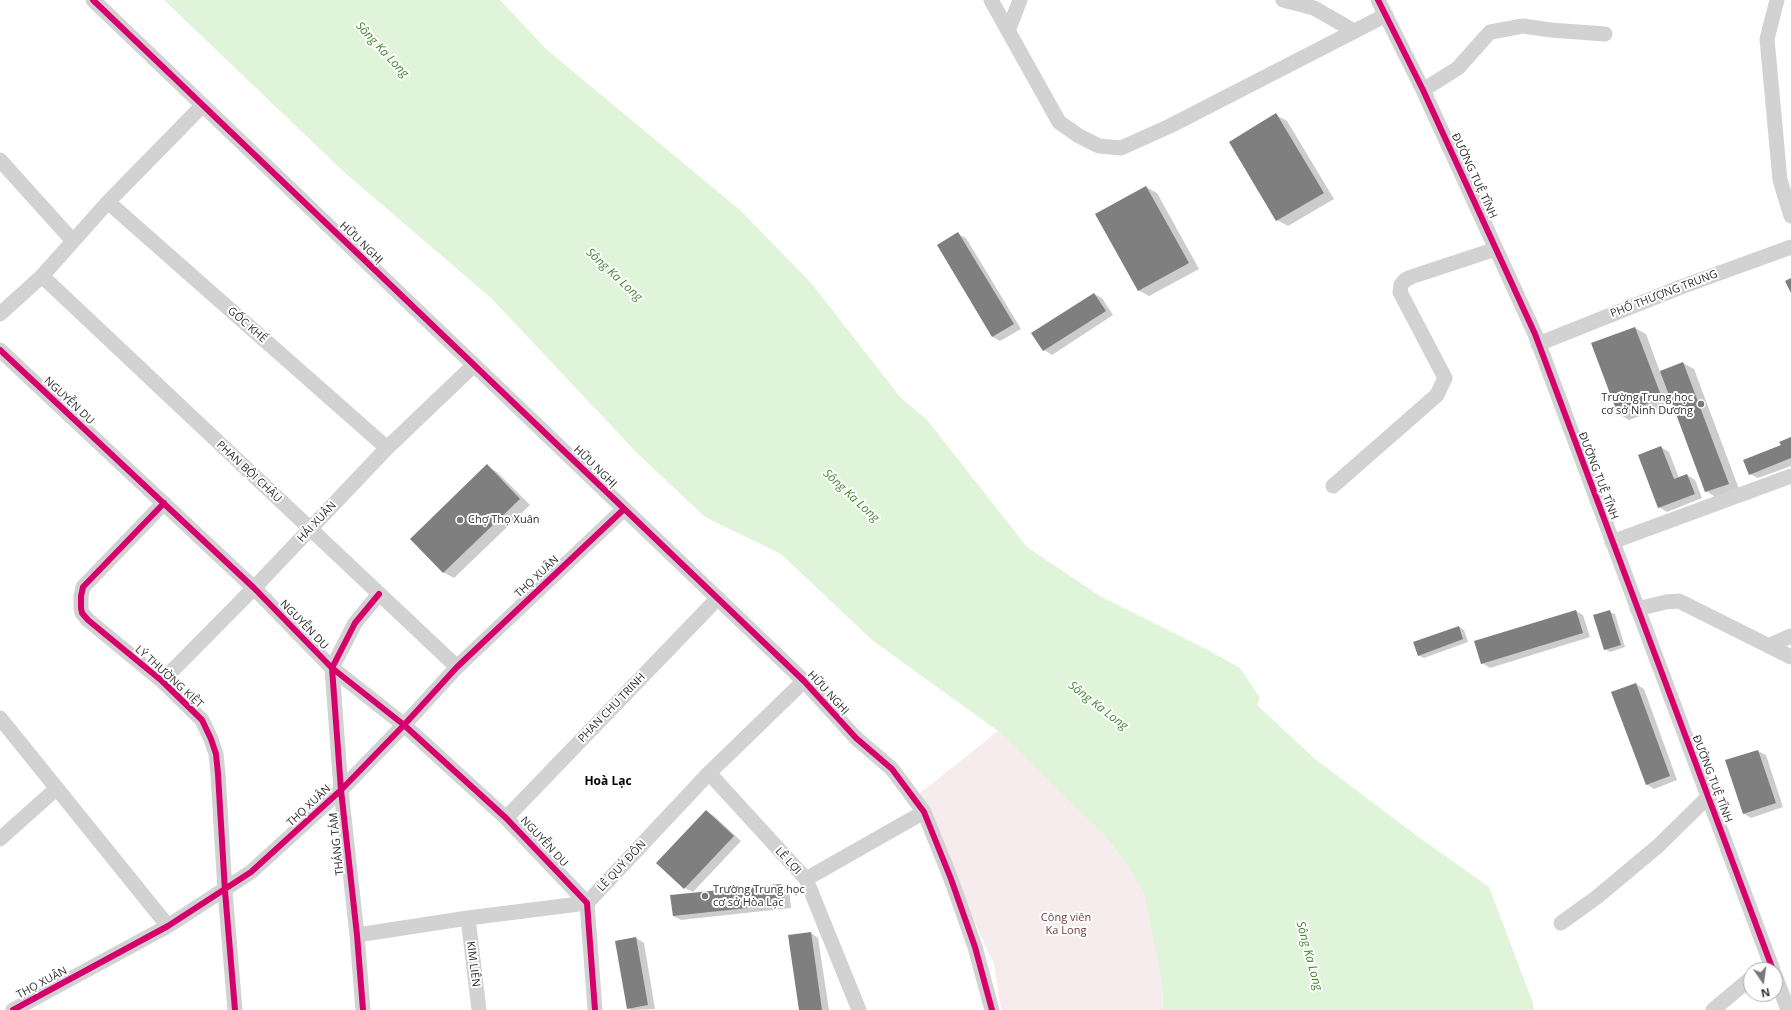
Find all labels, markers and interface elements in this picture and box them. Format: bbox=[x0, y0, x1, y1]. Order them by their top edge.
water label: Sông Ka Long bbox=[352, 19, 412, 81]
street label: ĐƯỜNG TUỆ TĨNH bbox=[1448, 131, 1500, 221]
street label: HỮU NGHỊ bbox=[337, 219, 385, 267]
water label: Sông Ka Long bbox=[583, 245, 645, 305]
street label: PHỐ THƯỢNG TRUNG bbox=[1609, 267, 1719, 321]
street label: GỐC KHẾ bbox=[225, 305, 269, 345]
street label: NGUYỄN DU bbox=[41, 374, 97, 428]
place label: Trường Trung học cơ sở Ninh Dương bbox=[1601, 391, 1693, 417]
marker: Trường Trung học cơ sở Ninh Dương bbox=[1696, 399, 1706, 409]
street label: ĐƯỜNG TUỆ TĨNH bbox=[1575, 430, 1621, 522]
street label: PHAN BỘI CHÂU bbox=[214, 438, 284, 506]
street label: HỮU NGHỊ bbox=[571, 443, 619, 491]
water label: Sông Ka Long bbox=[820, 466, 882, 526]
street label: HẢI XUÂN bbox=[295, 499, 339, 545]
place label: Chợ Thọ Xuân bbox=[468, 513, 539, 527]
marker: Chợ Thọ Xuân bbox=[455, 515, 465, 525]
street label: THỌ XUÂN bbox=[512, 553, 562, 601]
street label: NGUYỄN DU bbox=[277, 598, 331, 652]
street label: LÝ THƯỜNG KIỆT bbox=[132, 643, 206, 711]
street label: HỮU NGHỊ bbox=[804, 668, 852, 718]
street label: PHAN CHU TRINH bbox=[576, 671, 648, 745]
water label: Sông Ka Long bbox=[1065, 678, 1131, 734]
street label: ĐƯỜNG TUỆ TĨNH bbox=[1689, 733, 1735, 825]
district label: Hoà Lạc bbox=[584, 775, 632, 789]
street label: THỌ XUÂN bbox=[284, 782, 334, 830]
street label: THÁNG TÁM bbox=[327, 812, 347, 876]
street label: NGUYỄN DU bbox=[517, 814, 571, 870]
street label: LÊ QUÝ ĐÔN bbox=[595, 838, 649, 894]
street label: LÊ LỢI bbox=[772, 845, 804, 877]
place label: Trường Trung học cơ sở Hòa Lạc bbox=[713, 883, 805, 909]
marker: Trường Trung học cơ sở Hòa Lạc bbox=[700, 891, 710, 901]
park label: Công viên Ka Long bbox=[1041, 911, 1091, 937]
water label: Sông Ka Long bbox=[1293, 920, 1325, 992]
street label: KIM LIÊN bbox=[464, 940, 482, 988]
north arrow bbox=[1743, 962, 1783, 1002]
street label: THỌ XUÂN bbox=[15, 964, 69, 1002]
text: N bbox=[1760, 985, 1772, 1002]

